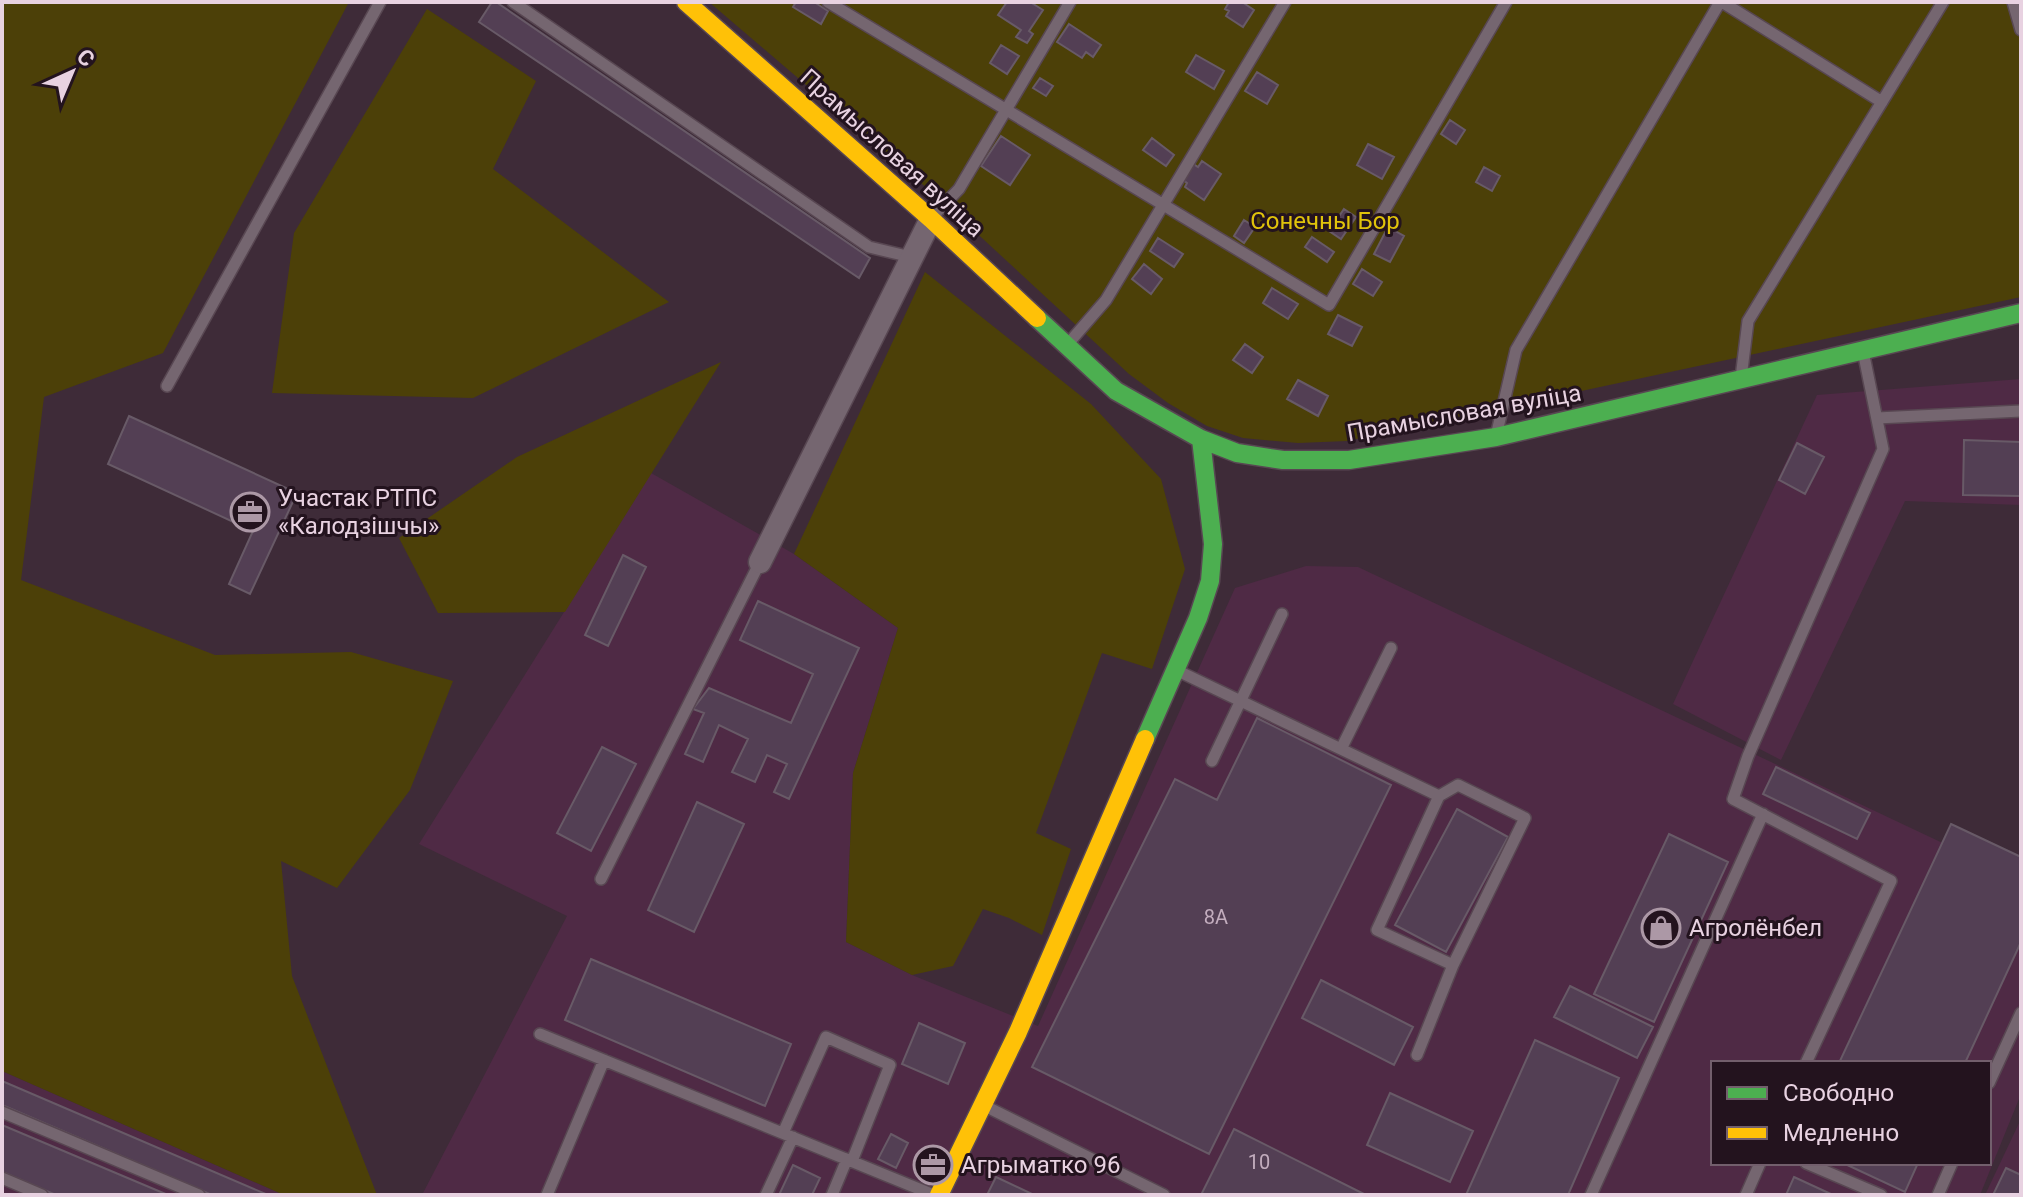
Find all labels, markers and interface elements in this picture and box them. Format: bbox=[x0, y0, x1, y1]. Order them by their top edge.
north arrow bbox=[32, 32, 112, 112]
text: С bbox=[72, 44, 99, 72]
street label: Прамысловая вуліца bbox=[794, 63, 990, 243]
park label: Сонечны Бор bbox=[1250, 207, 1400, 235]
street label: Прамысловая вуліца bbox=[1345, 379, 1583, 447]
place label: Участак РТПС «Калодзішчы» bbox=[278, 484, 439, 540]
office icon: Участак РТПС «Калодзішчы» bbox=[229, 491, 271, 533]
house number: 8А bbox=[1204, 905, 1228, 929]
shop icon: Агролёнбел bbox=[1640, 907, 1682, 949]
place label: Агролёнбел bbox=[1689, 914, 1822, 942]
legend bbox=[1711, 1061, 1991, 1165]
text: Свободно bbox=[1783, 1079, 1894, 1107]
text: Медленно bbox=[1783, 1119, 1899, 1147]
office icon: Агрыматко 96 bbox=[912, 1144, 954, 1186]
house number: 10 bbox=[1248, 1150, 1270, 1174]
place label: Агрыматко 96 bbox=[961, 1151, 1120, 1179]

